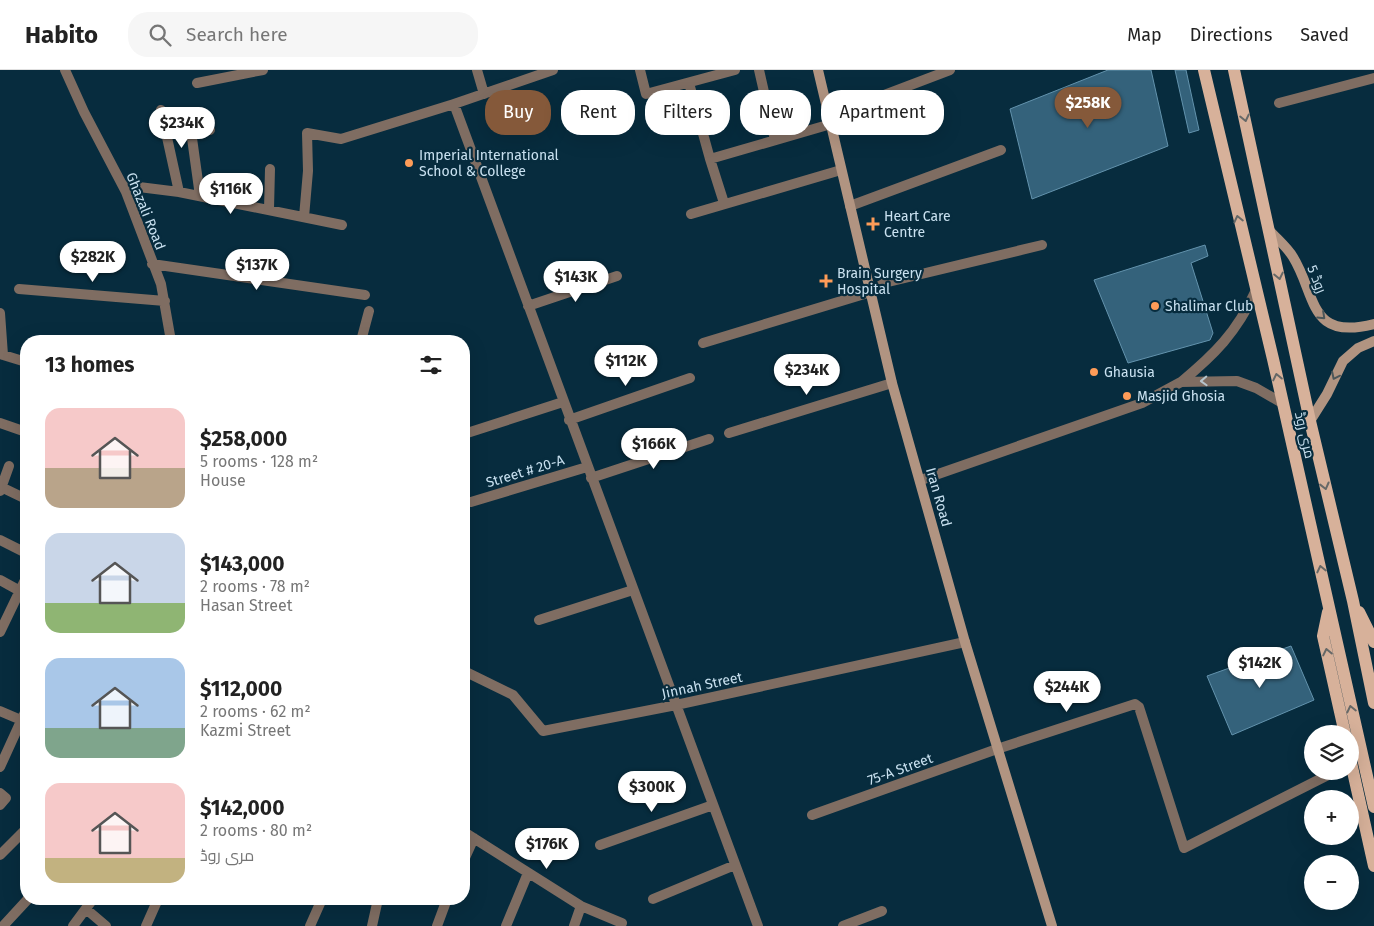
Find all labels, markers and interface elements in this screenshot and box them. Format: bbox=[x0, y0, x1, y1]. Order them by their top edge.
search box bbox=[128, 12, 478, 57]
text: Habito bbox=[25, 21, 98, 49]
icon: search bbox=[146, 21, 174, 49]
text: Search here bbox=[186, 23, 288, 46]
text: Map bbox=[1127, 24, 1162, 46]
text: Directions bbox=[1190, 24, 1272, 46]
text: Saved bbox=[1300, 24, 1349, 46]
pin: $258K bbox=[1053, 87, 1123, 129]
chip: Buy bbox=[485, 90, 551, 135]
chip: Rent bbox=[561, 90, 635, 135]
chip: Filters bbox=[645, 90, 730, 135]
chip: New bbox=[740, 90, 811, 135]
chip: Apartment bbox=[821, 90, 944, 135]
text: $258K bbox=[1066, 93, 1110, 112]
pin: $234K bbox=[147, 106, 217, 149]
text: $234K bbox=[160, 113, 204, 132]
one-way arrow bbox=[1239, 113, 1250, 122]
place label: Imperial International School & College bbox=[419, 147, 559, 180]
marker: Imperial International School & College bbox=[403, 157, 415, 169]
street label: Ghazali Road bbox=[122, 170, 169, 252]
pin: $116K bbox=[196, 172, 266, 215]
text: $116K bbox=[210, 179, 252, 198]
place label: Heart Care Centre bbox=[884, 208, 951, 241]
one-way arrow bbox=[1233, 214, 1244, 223]
marker: Heart Care Centre bbox=[866, 217, 880, 231]
pin: $282K bbox=[58, 240, 128, 283]
text: $282K bbox=[71, 247, 115, 266]
pin: $137K bbox=[222, 248, 292, 291]
text: $137K bbox=[236, 255, 278, 274]
pin: $143K bbox=[541, 260, 611, 303]
street label: روڈ 5 bbox=[1303, 263, 1330, 296]
place label: Brain Surgery Hospital bbox=[837, 265, 922, 298]
text: $143K bbox=[555, 267, 597, 286]
one-way arrow bbox=[1274, 272, 1284, 281]
marker: Brain Surgery Hospital bbox=[819, 274, 833, 288]
place label: Shalimar Club bbox=[1165, 298, 1253, 315]
marker: Shalimar Club bbox=[1149, 300, 1161, 312]
one-way arrow bbox=[1316, 310, 1325, 319]
pin: $112K bbox=[591, 344, 661, 387]
icon: filters bbox=[417, 351, 445, 379]
text: $112K bbox=[605, 351, 647, 370]
text: 13 homes bbox=[45, 352, 135, 378]
pin: $234K bbox=[772, 354, 842, 396]
text: $234K bbox=[785, 360, 829, 379]
place label: Ghausia bbox=[1104, 364, 1155, 381]
marker: Ghausia bbox=[1088, 366, 1100, 378]
one-way arrow bbox=[1331, 371, 1342, 380]
one-way arrow bbox=[1272, 372, 1283, 381]
one-way arrow bbox=[1199, 376, 1207, 387]
place label: Masjid Ghosia bbox=[1137, 388, 1225, 405]
marker: Masjid Ghosia bbox=[1121, 390, 1133, 402]
street label: مری روڈ bbox=[1291, 410, 1318, 460]
text: $258,000 bbox=[200, 426, 287, 452]
icon: home bbox=[85, 428, 145, 488]
pin: $166K bbox=[619, 428, 689, 470]
text: $166K bbox=[632, 434, 676, 453]
text: 5 rooms · 128 m² bbox=[200, 452, 318, 471]
street label: Street # 20-A bbox=[484, 452, 566, 491]
street label: Iran Road bbox=[922, 466, 955, 529]
text: House bbox=[200, 471, 246, 490]
one-way arrow bbox=[1320, 482, 1330, 490]
text: $143,000 bbox=[200, 551, 285, 577]
icon: home bbox=[85, 553, 145, 613]
one-way arrow bbox=[1316, 565, 1327, 574]
text: 2 rooms · 78 m² bbox=[200, 577, 310, 596]
text: Hasan Street bbox=[200, 596, 292, 615]
pin: $142K bbox=[1225, 646, 1295, 689]
one-way arrow bbox=[1322, 648, 1332, 656]
text: $142K bbox=[1239, 653, 1281, 672]
street label: Jinnah Street bbox=[660, 668, 745, 702]
pin: $244K bbox=[1032, 670, 1102, 713]
text: $112,000 bbox=[200, 676, 282, 702]
text: $244K bbox=[1045, 677, 1089, 696]
icon: home bbox=[85, 678, 145, 738]
text: 2 rooms · 62 m² bbox=[200, 702, 311, 721]
one-way arrow bbox=[1346, 704, 1357, 713]
text: Kazmi Street bbox=[200, 721, 291, 740]
map controls bbox=[1304, 725, 1359, 910]
button: layers bbox=[1304, 725, 1359, 780]
street label: 75-A Street bbox=[865, 749, 936, 789]
pin: $300K bbox=[617, 770, 687, 813]
text: $300K bbox=[629, 777, 675, 796]
button: + bbox=[1304, 790, 1359, 845]
text: $142,000 bbox=[200, 795, 284, 821]
icon: home bbox=[85, 803, 145, 863]
text: 2 rooms · 80 m² bbox=[200, 821, 312, 840]
pin: $176K bbox=[512, 828, 582, 870]
text: $176K bbox=[526, 834, 568, 853]
text: مری روڈ bbox=[200, 846, 254, 865]
button: − bbox=[1304, 855, 1359, 910]

